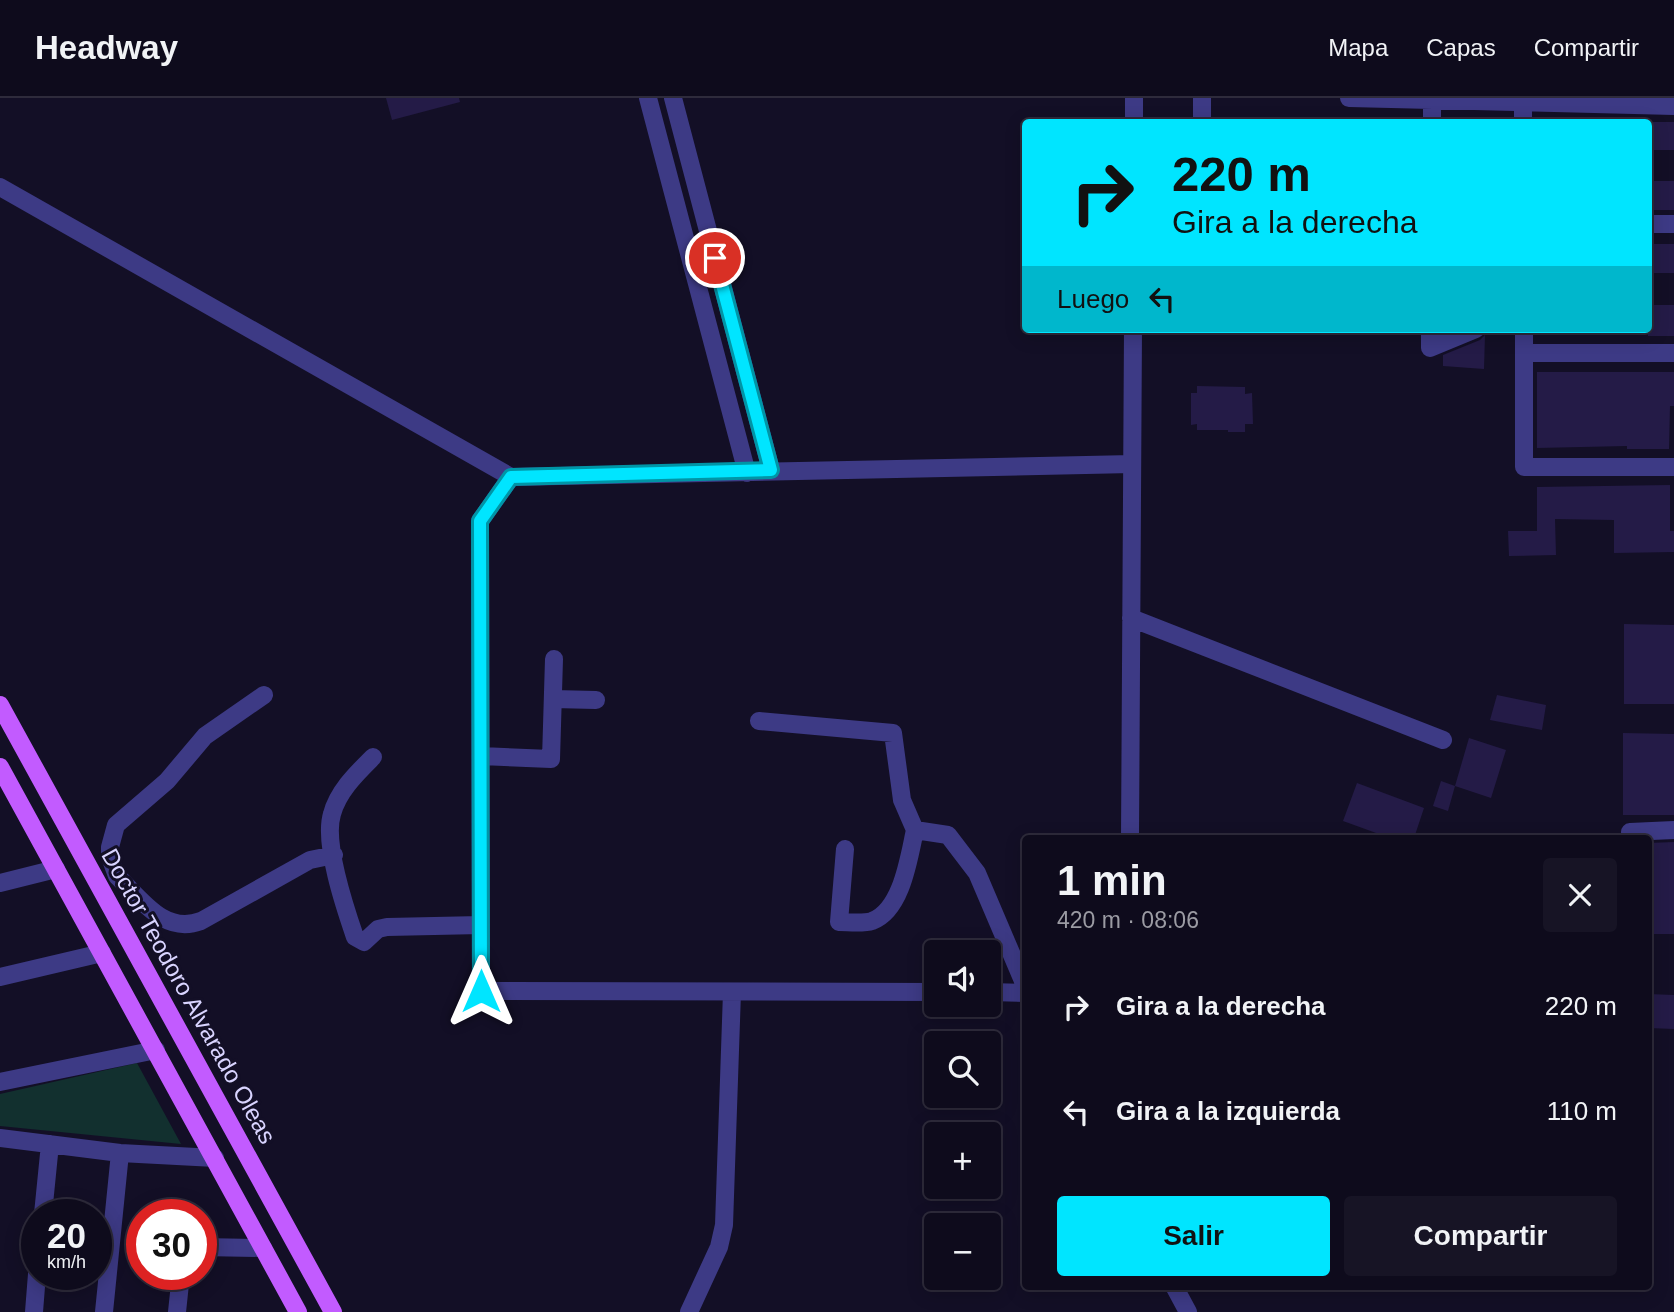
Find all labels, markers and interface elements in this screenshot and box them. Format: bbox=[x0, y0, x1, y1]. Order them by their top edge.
text: Headway bbox=[35, 29, 178, 66]
text: Mapa bbox=[1328, 34, 1388, 61]
text: Capas bbox=[1426, 34, 1496, 61]
text: Compartir bbox=[1534, 34, 1639, 61]
icon: right bbox=[1057, 147, 1148, 238]
text: 220 m bbox=[1172, 147, 1311, 201]
text: Gira a la derecha bbox=[1172, 204, 1417, 240]
pin bbox=[685, 228, 745, 288]
icon: arrive bbox=[696, 239, 734, 277]
icon: left bbox=[1143, 280, 1181, 318]
text: Luego bbox=[1057, 284, 1129, 314]
street label: Doctor Teodoro Alvarado Oleas bbox=[96, 844, 282, 1148]
text: 1 min bbox=[1057, 857, 1167, 904]
button: close bbox=[1543, 858, 1617, 932]
text: 420 m · 08:06 bbox=[1057, 907, 1199, 933]
map controls bbox=[924, 940, 1001, 1290]
button: sound bbox=[924, 940, 1001, 1017]
position arrow bbox=[444, 954, 518, 1028]
icon: right bbox=[1057, 988, 1095, 1026]
text: Gira a la derecha bbox=[1116, 991, 1326, 1021]
text: 220 m bbox=[1545, 991, 1617, 1021]
button: search bbox=[924, 1031, 1001, 1108]
icon: left bbox=[1057, 1093, 1095, 1131]
text: Gira a la izquierda bbox=[1116, 1096, 1340, 1126]
text: 110 m bbox=[1547, 1096, 1617, 1126]
button: + bbox=[924, 1122, 1001, 1199]
button: Salir bbox=[1057, 1196, 1330, 1276]
button: Compartir bbox=[1344, 1196, 1617, 1276]
speed limit sign: 30 bbox=[126, 1199, 217, 1290]
button: − bbox=[924, 1213, 1001, 1290]
text: 20 bbox=[47, 1216, 86, 1255]
text: km/h bbox=[47, 1252, 86, 1272]

